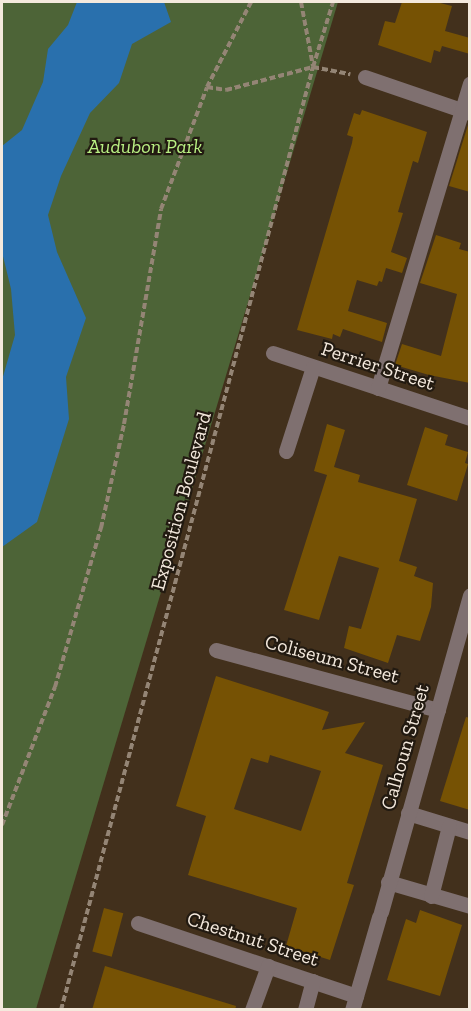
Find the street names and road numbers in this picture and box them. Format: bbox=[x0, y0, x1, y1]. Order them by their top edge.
street label: Perrier Street bbox=[318, 336, 438, 396]
street label: Exposition Boulevard bbox=[146, 409, 216, 593]
street label: Coliseum Street bbox=[262, 630, 402, 688]
street label: Calhoun Street bbox=[376, 682, 434, 812]
street label: Chestnut Street bbox=[184, 906, 322, 972]

